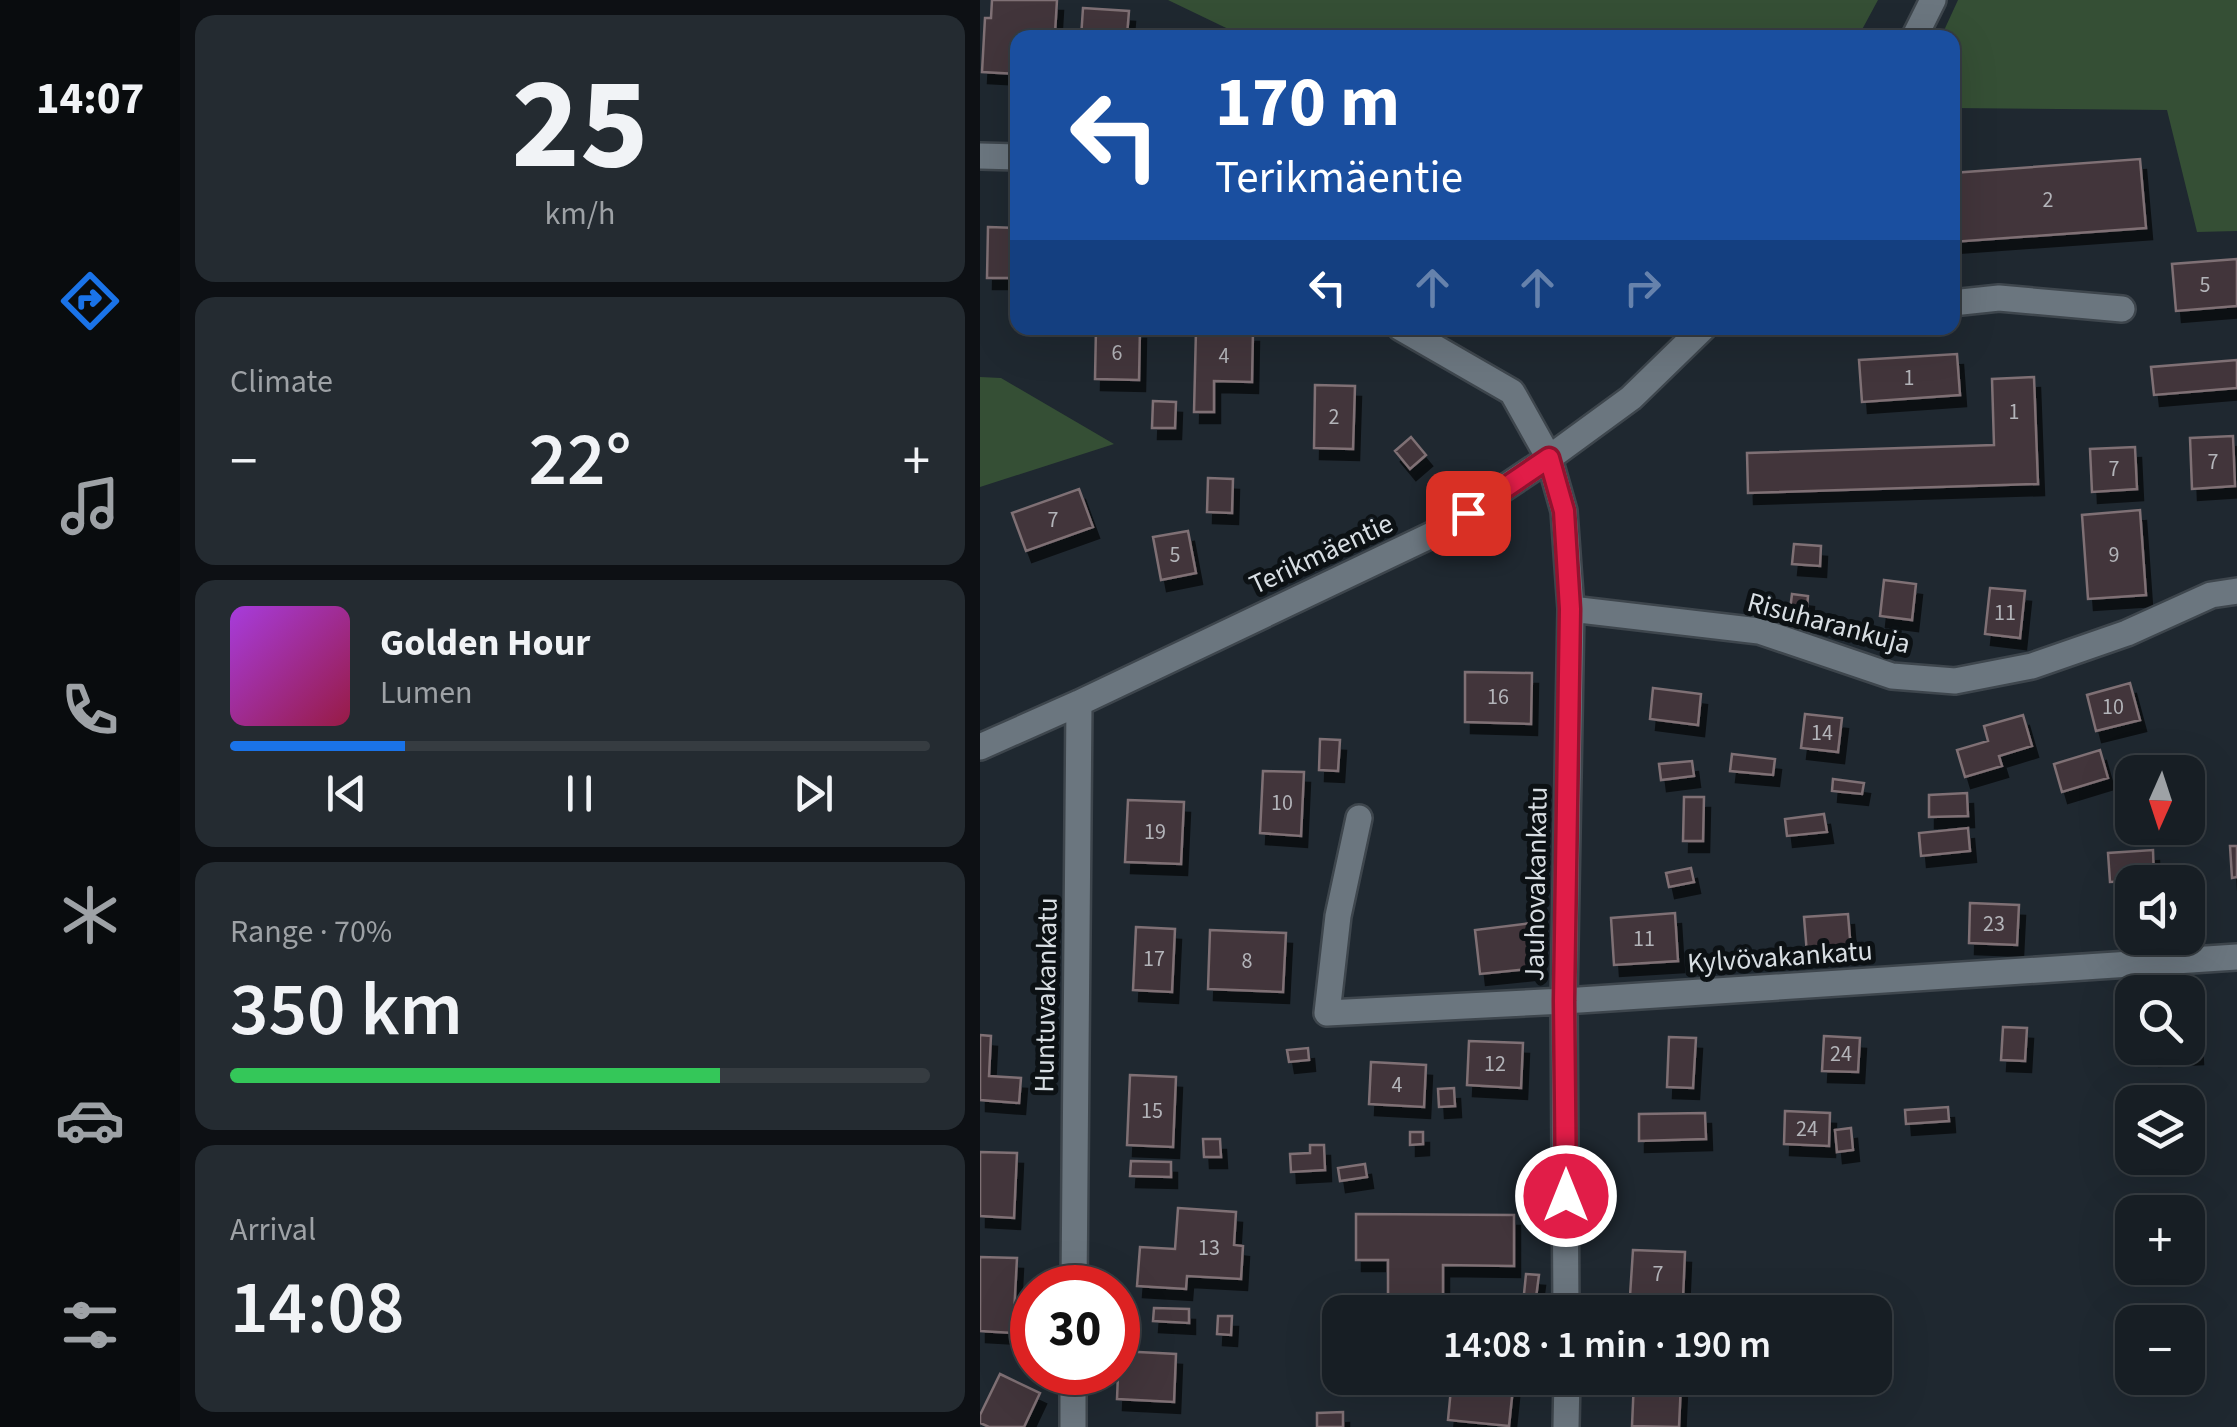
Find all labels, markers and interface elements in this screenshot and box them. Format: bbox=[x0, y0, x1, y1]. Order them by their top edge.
text: 25 bbox=[511, 33, 649, 218]
text: 170 m bbox=[1215, 53, 1400, 153]
text: 14:07 bbox=[36, 67, 144, 131]
icon: left bbox=[1050, 70, 1180, 200]
text: Terikmäentie bbox=[1215, 146, 1463, 210]
house number: 2 bbox=[2043, 184, 2053, 216]
text: km/h bbox=[545, 191, 615, 237]
icon: left bbox=[1300, 260, 1355, 315]
icon: ahead bbox=[1405, 260, 1460, 315]
icon: ahead bbox=[1510, 260, 1565, 315]
icon: right bbox=[1615, 260, 1670, 315]
icon: directions bbox=[55, 266, 125, 336]
house number: 5 bbox=[2200, 269, 2210, 301]
house number: 6 bbox=[1112, 337, 1123, 369]
house number: 4 bbox=[1219, 340, 1230, 372]
text: Climate bbox=[230, 359, 333, 405]
house number: 1 bbox=[1904, 362, 1914, 394]
house number: 1 bbox=[2009, 396, 2019, 428]
house number: 2 bbox=[1329, 401, 1339, 433]
text: 22° bbox=[528, 407, 632, 514]
text: − bbox=[230, 423, 257, 501]
text: + bbox=[903, 423, 930, 501]
house number: 7 bbox=[2208, 446, 2219, 478]
house number: 7 bbox=[2109, 453, 2120, 485]
icon: music bbox=[55, 471, 125, 541]
pin bbox=[1426, 471, 1511, 556]
icon: arrive bbox=[1441, 486, 1496, 541]
street label: Terikmäentie bbox=[1243, 503, 1399, 605]
house number: 7 bbox=[1048, 504, 1059, 536]
house number: 5 bbox=[1170, 539, 1180, 571]
house number: 9 bbox=[2109, 539, 2119, 571]
street label: Risuharankuja bbox=[1743, 582, 1915, 664]
house number: 11 bbox=[1994, 597, 2016, 629]
text: Golden Hour bbox=[380, 616, 590, 670]
text: Lumen bbox=[380, 670, 473, 716]
icon: phone bbox=[55, 675, 125, 745]
house number: 16 bbox=[1487, 681, 1509, 713]
house number: 10 bbox=[2102, 691, 2124, 723]
house number: 14 bbox=[1811, 717, 1833, 749]
north arrow bbox=[2115, 755, 2205, 845]
map controls bbox=[2115, 755, 2205, 1395]
icon: previous bbox=[319, 766, 374, 821]
icon: pause bbox=[552, 766, 607, 821]
icon: next bbox=[786, 766, 841, 821]
street label: Jauhovakankatu bbox=[1514, 786, 1558, 982]
house number: 10 bbox=[1271, 787, 1293, 819]
house number: 19 bbox=[1144, 816, 1166, 848]
button: sound bbox=[2115, 865, 2205, 955]
icon: climate bbox=[55, 880, 125, 950]
street label: Huntuvakankatu bbox=[1024, 897, 1068, 1093]
house number: 23 bbox=[1983, 908, 2005, 940]
text: Range · 70% bbox=[230, 909, 392, 955]
house number: 11 bbox=[1633, 923, 1655, 955]
street label: Kylvövakankatu bbox=[1686, 931, 1874, 983]
house number: 17 bbox=[1143, 943, 1165, 975]
house number: 8 bbox=[1242, 945, 1253, 977]
text: 350 km bbox=[230, 957, 463, 1064]
button: search bbox=[2115, 975, 2205, 1065]
house number: 24 bbox=[1830, 1038, 1852, 1070]
house number: 12 bbox=[1484, 1048, 1506, 1080]
house number: 4 bbox=[1392, 1069, 1403, 1101]
icon: car bbox=[55, 1085, 125, 1155]
button: layers bbox=[2115, 1085, 2205, 1175]
house number: 15 bbox=[1141, 1095, 1163, 1127]
house number: 24 bbox=[1796, 1113, 1818, 1145]
position arrow bbox=[1514, 1144, 1618, 1248]
button: + bbox=[2115, 1195, 2205, 1285]
text: Arrival bbox=[230, 1207, 316, 1253]
house number: 13 bbox=[1198, 1232, 1220, 1264]
text: 14:08 bbox=[230, 1255, 405, 1362]
house number: 7 bbox=[1653, 1258, 1664, 1290]
speed limit sign: 30 bbox=[1010, 1265, 1140, 1395]
icon: filters bbox=[55, 1290, 125, 1360]
button: − bbox=[2115, 1305, 2205, 1395]
text: 14:08 · 1 min · 190 m bbox=[1443, 1318, 1771, 1372]

